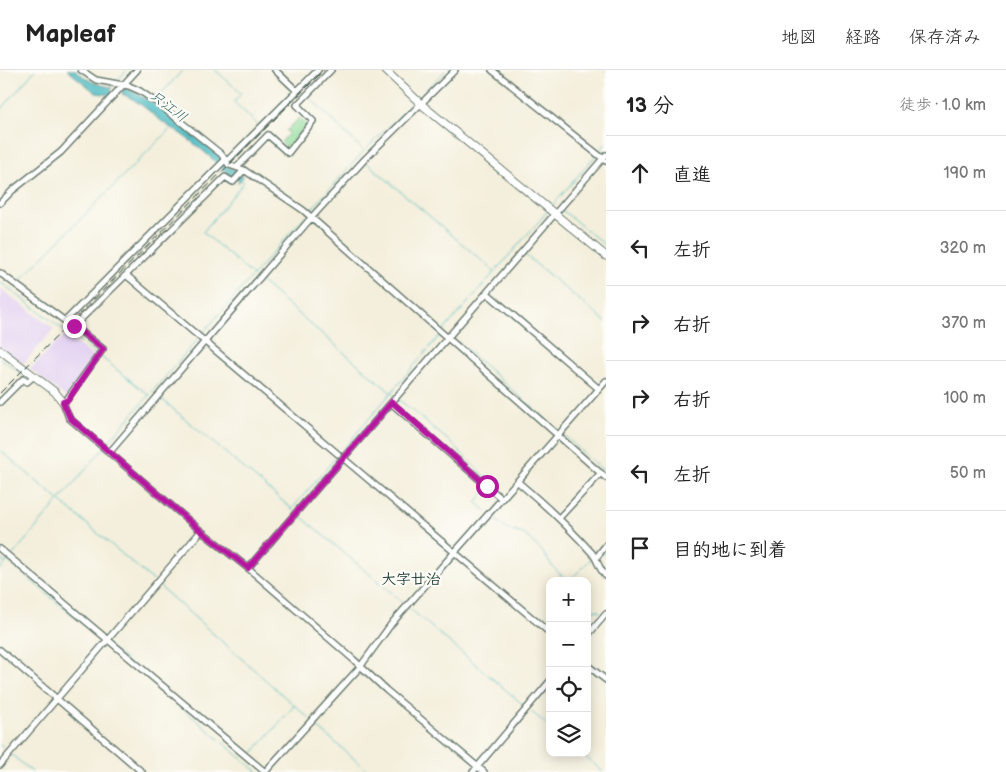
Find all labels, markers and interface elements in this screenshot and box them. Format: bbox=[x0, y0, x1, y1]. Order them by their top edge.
text: Mapleaf bbox=[25, 20, 116, 49]
text: 地図 bbox=[781, 27, 817, 48]
text: 経路 bbox=[845, 27, 881, 48]
text: 保存済み bbox=[909, 27, 981, 48]
water label: 只江川 bbox=[147, 87, 191, 126]
text: 13 分 bbox=[626, 93, 674, 118]
text: 徒歩 · 1.0 km bbox=[899, 96, 986, 115]
icon: ahead bbox=[626, 159, 654, 187]
text: 直進 bbox=[673, 164, 711, 187]
text: 190 m bbox=[944, 164, 986, 183]
icon: left bbox=[626, 234, 654, 262]
text: 左折 bbox=[673, 239, 711, 262]
text: 320 m bbox=[940, 239, 986, 258]
icon: right bbox=[626, 309, 654, 337]
text: 右折 bbox=[673, 314, 711, 337]
text: 370 m bbox=[941, 314, 986, 333]
route end bbox=[63, 315, 86, 338]
icon: right bbox=[626, 384, 654, 412]
text: 右折 bbox=[673, 389, 711, 412]
text: 100 m bbox=[943, 389, 986, 408]
icon: left bbox=[626, 459, 654, 487]
text: 左折 bbox=[673, 464, 711, 487]
text: 50 m bbox=[950, 464, 986, 483]
route start bbox=[476, 475, 499, 498]
icon: arrive bbox=[626, 534, 654, 562]
text: 目的地に到着 bbox=[673, 539, 787, 562]
district label: 大字廿治 bbox=[381, 570, 441, 589]
map controls bbox=[546, 577, 591, 757]
button: + bbox=[546, 577, 591, 622]
button: − bbox=[546, 622, 591, 667]
button: locate bbox=[546, 667, 591, 712]
button: layers bbox=[546, 712, 591, 757]

